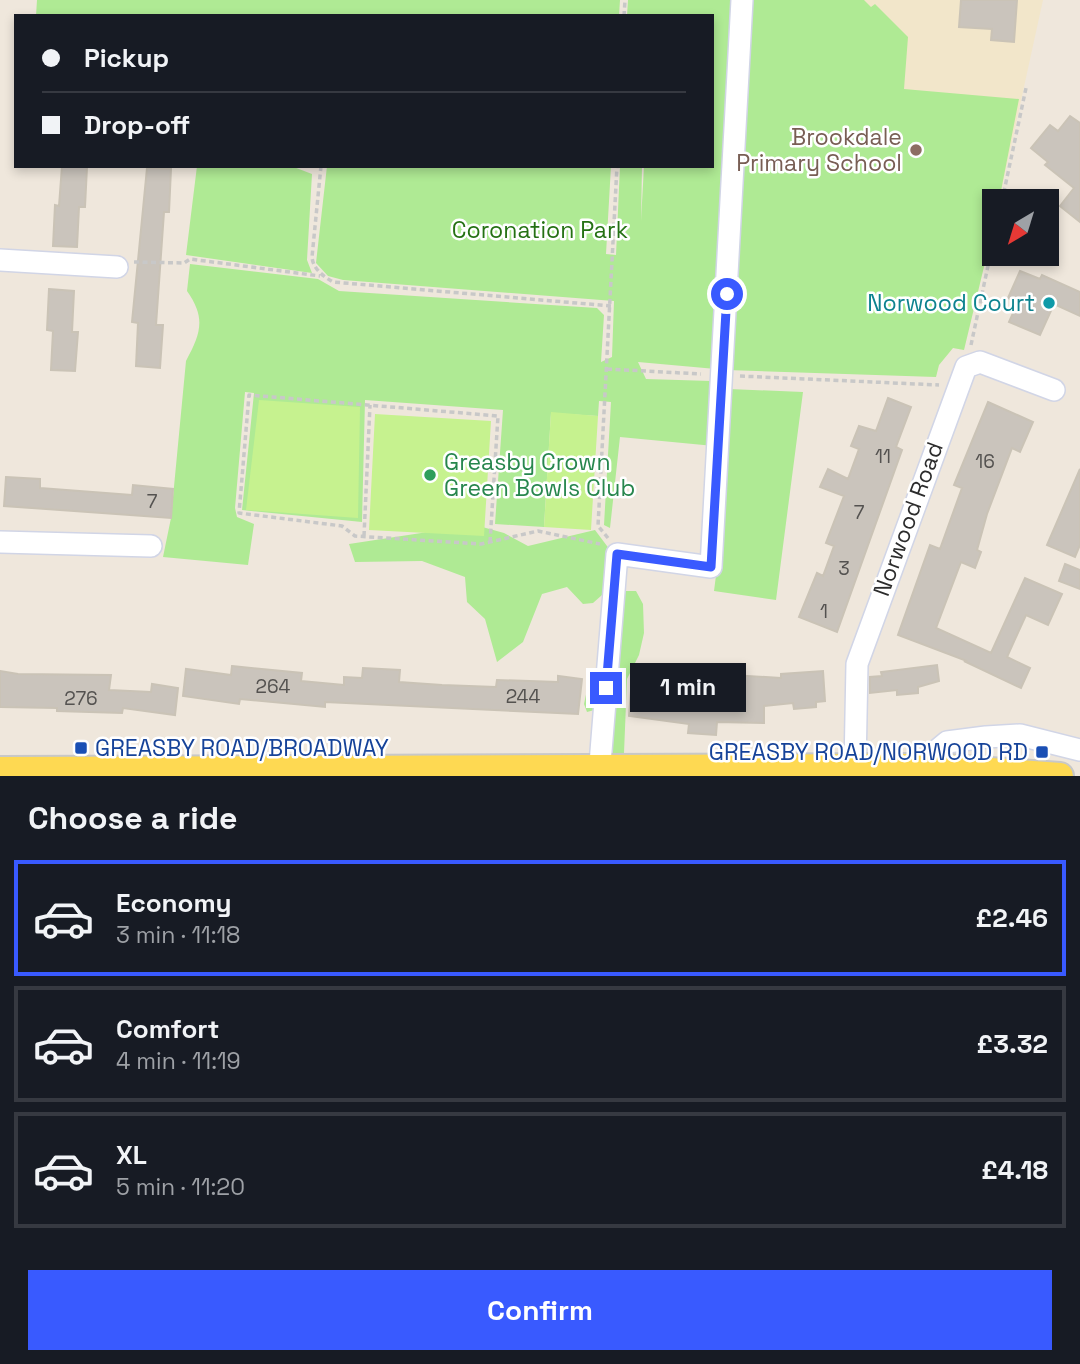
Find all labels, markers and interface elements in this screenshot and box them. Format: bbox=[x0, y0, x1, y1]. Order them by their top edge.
text: Pickup bbox=[84, 41, 169, 75]
text: Drop-off bbox=[84, 108, 190, 142]
place label: Brookdale Primary School bbox=[736, 122, 902, 178]
marker: Brookdale Primary School bbox=[908, 142, 924, 158]
north arrow bbox=[982, 189, 1059, 266]
map controls bbox=[982, 189, 1059, 266]
park label: Coronation Park bbox=[452, 215, 628, 245]
route start bbox=[711, 278, 743, 310]
place label: Norwood Court bbox=[867, 288, 1035, 318]
marker: Norwood Court bbox=[1041, 295, 1057, 311]
street label: Norwood Road bbox=[866, 438, 950, 600]
house number: 11 bbox=[875, 444, 891, 469]
place label: Greasby Crown Green Bowls Club bbox=[444, 447, 635, 503]
house number: 16 bbox=[975, 449, 995, 474]
marker: Greasby Crown Green Bowls Club bbox=[422, 467, 438, 483]
house number: 7 bbox=[147, 489, 158, 514]
house number: 7 bbox=[854, 500, 865, 525]
house number: 3 bbox=[838, 556, 850, 581]
house number: 1 bbox=[820, 599, 828, 624]
callout: 1 min bbox=[630, 664, 746, 712]
route end bbox=[590, 672, 622, 704]
text: 1 min bbox=[660, 672, 716, 702]
house number: 264 bbox=[256, 674, 291, 699]
house number: 244 bbox=[506, 684, 540, 709]
house number: 276 bbox=[64, 686, 98, 711]
place label: GREASBY ROAD/BROADWAY bbox=[95, 733, 389, 763]
place label: GREASBY ROAD/NORWOOD RD bbox=[709, 737, 1028, 767]
marker: GREASBY ROAD/BROADWAY bbox=[73, 740, 89, 756]
marker: GREASBY ROAD/NORWOOD RD bbox=[1034, 744, 1050, 760]
text: Choose a ride bbox=[28, 798, 238, 838]
text: Economy bbox=[116, 886, 232, 920]
icon: car bbox=[32, 887, 95, 950]
text: £2.46 bbox=[976, 901, 1048, 935]
text: 3 min · 11:18 bbox=[116, 920, 240, 950]
text: Comfort bbox=[116, 1012, 219, 1046]
icon: car bbox=[32, 1013, 95, 1076]
text: £3.32 bbox=[977, 1027, 1048, 1061]
text: 4 min · 11:19 bbox=[116, 1046, 241, 1076]
text: XL bbox=[116, 1138, 147, 1172]
icon: car bbox=[32, 1139, 95, 1202]
text: £4.18 bbox=[981, 1153, 1048, 1187]
text: 5 min · 11:20 bbox=[116, 1172, 245, 1202]
button: Confirm bbox=[28, 1270, 1052, 1350]

